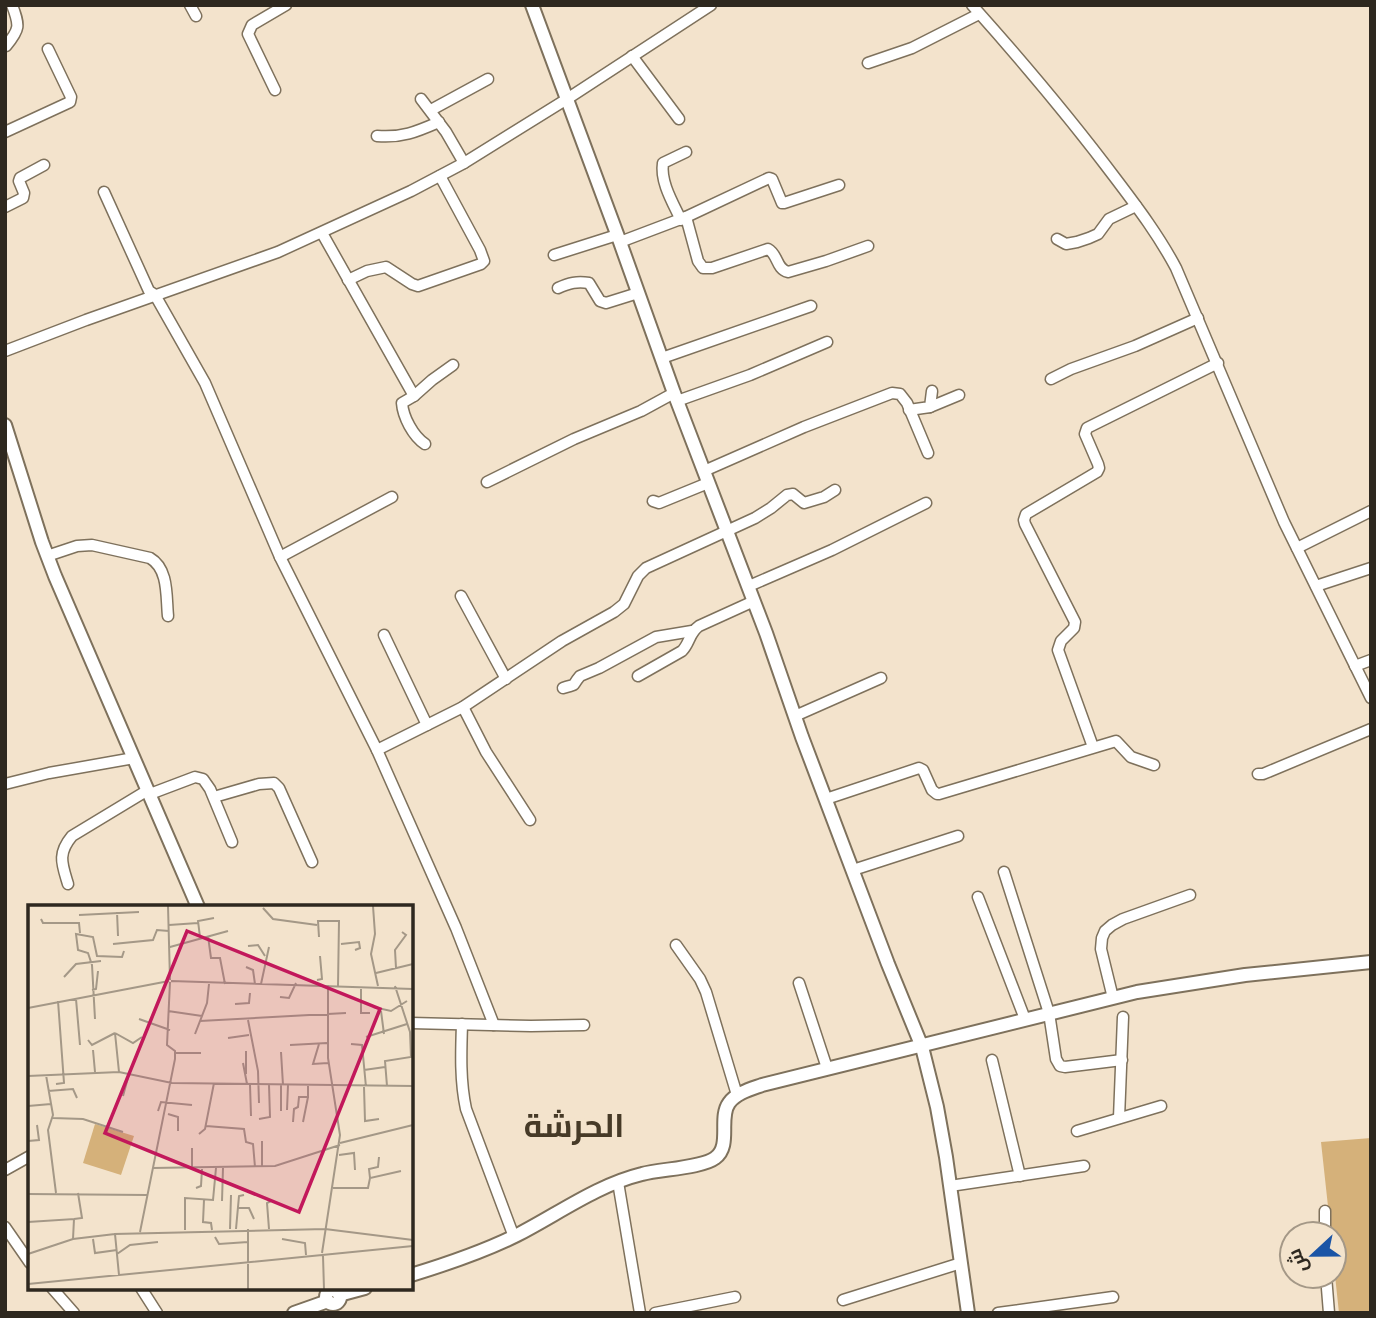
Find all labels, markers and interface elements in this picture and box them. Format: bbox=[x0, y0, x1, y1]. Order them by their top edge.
inset map bbox=[28, 905, 413, 1290]
district label: الحرشة bbox=[524, 1107, 624, 1145]
north arrow bbox=[1278, 1220, 1348, 1290]
text: ش bbox=[1282, 1246, 1313, 1277]

